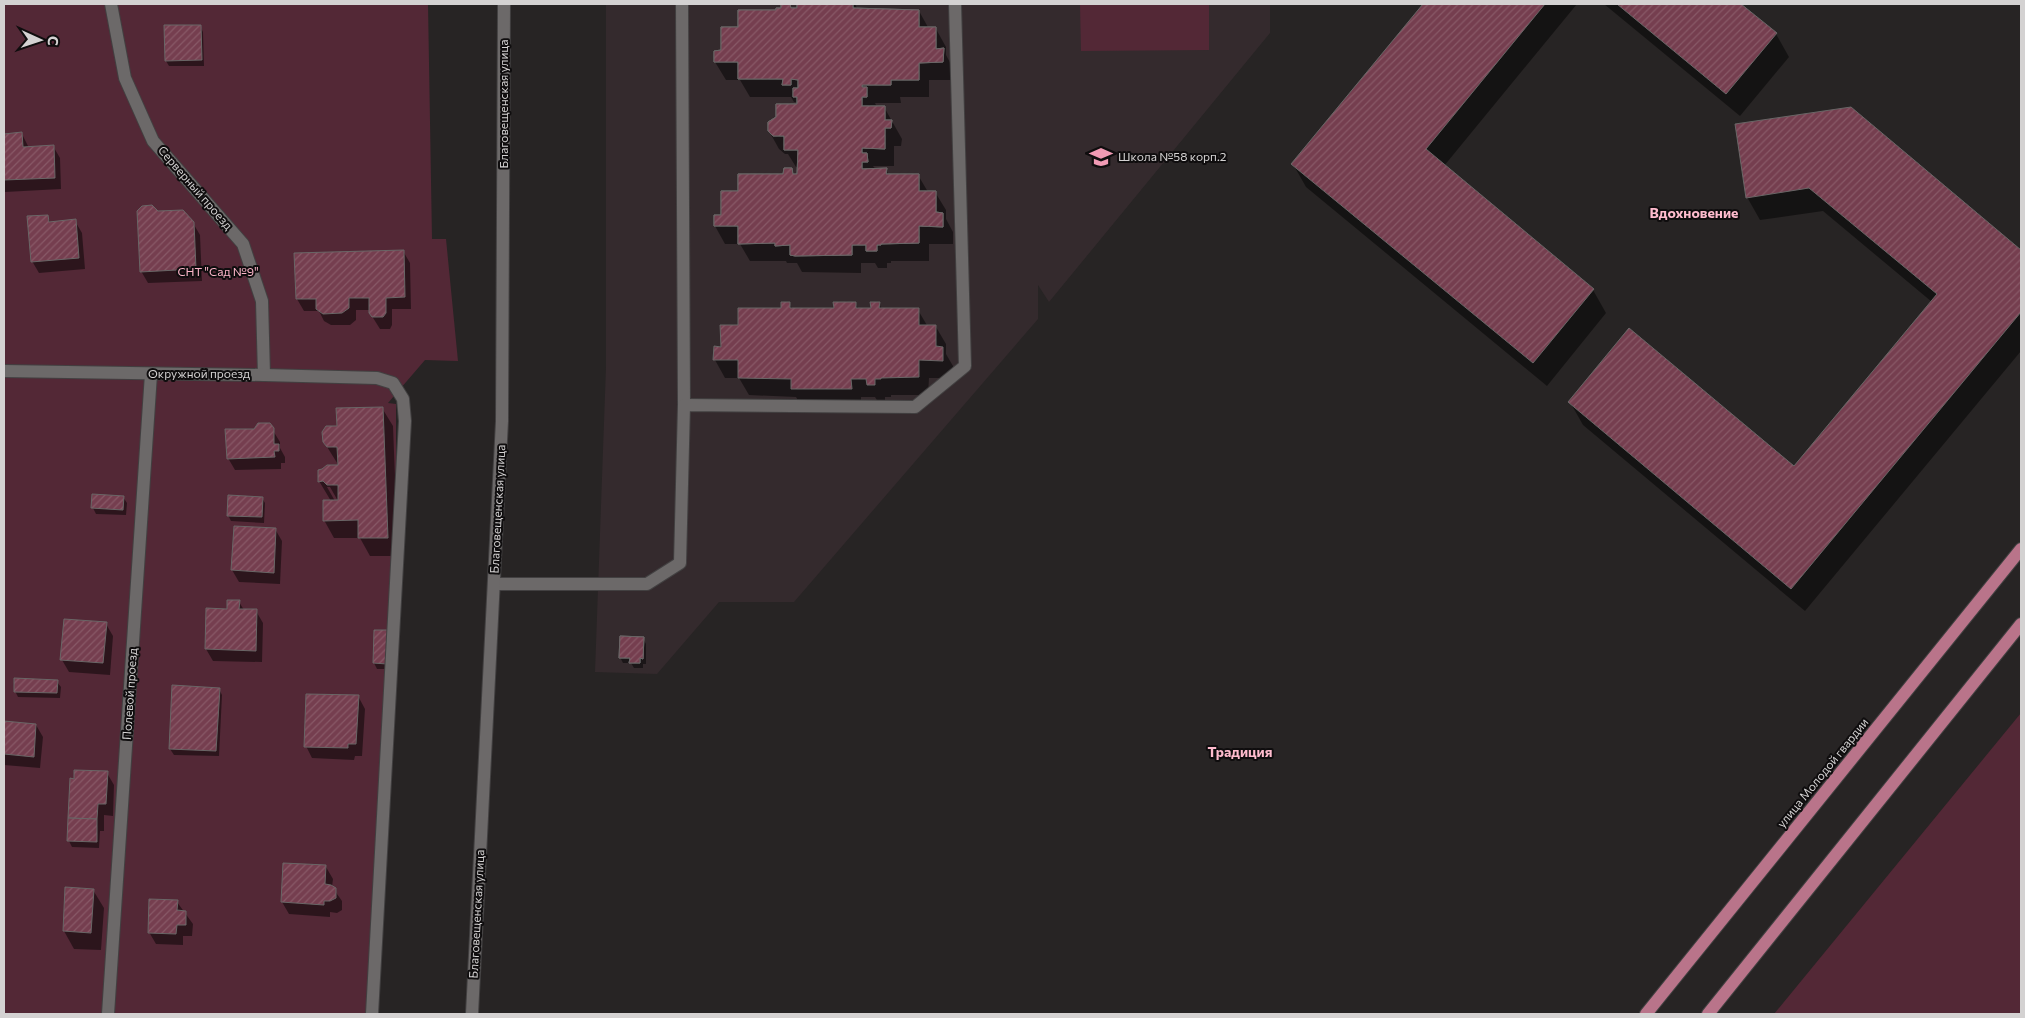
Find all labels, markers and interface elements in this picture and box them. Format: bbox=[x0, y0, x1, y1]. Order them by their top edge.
north arrow bbox=[15, 15, 65, 65]
text: С bbox=[45, 35, 62, 46]
street label: Благовещенская улица bbox=[496, 39, 510, 169]
street label: Серверный проезд bbox=[156, 143, 236, 232]
school or university icon: Школа №58 корп.2 bbox=[1088, 144, 1114, 170]
place label: Школа №58 корп.2 bbox=[1118, 149, 1227, 163]
district label: Вдохновение bbox=[1650, 204, 1738, 221]
park label: СНТ "Сад №9" bbox=[177, 264, 259, 278]
street label: Окружной проезд bbox=[148, 366, 250, 380]
street label: Благовещенская улица bbox=[487, 444, 507, 574]
street label: Полевой проезд bbox=[119, 647, 139, 740]
street label: улица Молодой гвардии bbox=[1774, 715, 1871, 830]
district label: Традиция bbox=[1208, 743, 1272, 760]
street label: Благовещенская улица bbox=[466, 849, 486, 979]

